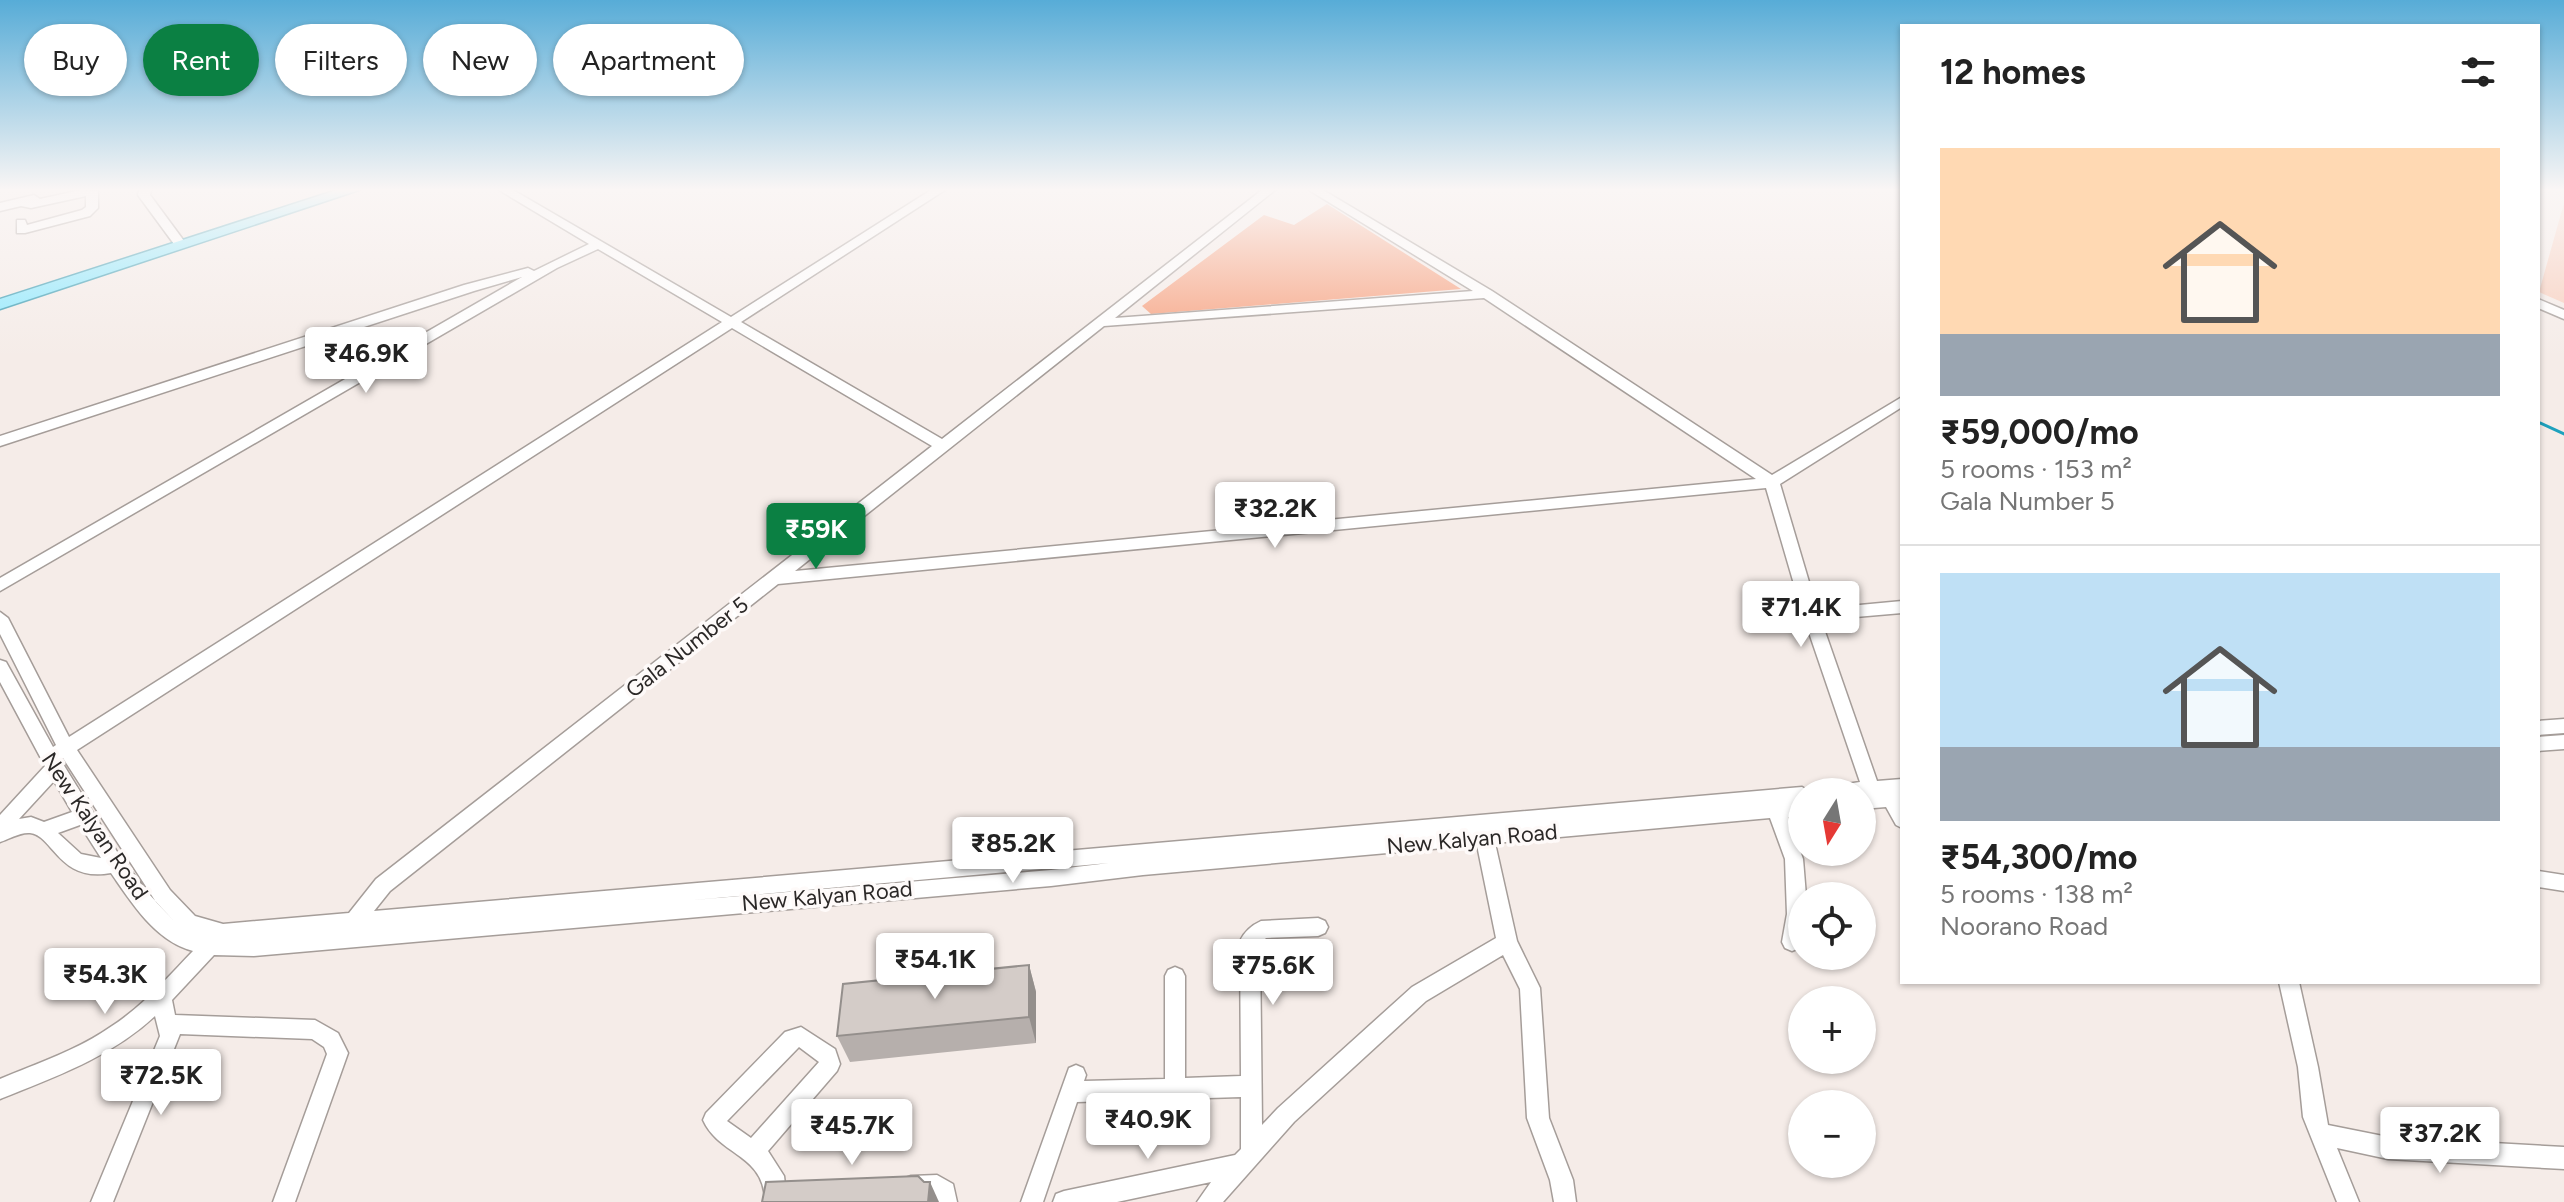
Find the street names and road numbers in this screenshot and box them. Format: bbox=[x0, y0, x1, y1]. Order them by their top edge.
street label: Gala Number 5 bbox=[620, 591, 754, 703]
street label: New Kalyan Road bbox=[36, 747, 154, 905]
street label: New Kalyan Road bbox=[1385, 818, 1559, 860]
street label: New Kalyan Road bbox=[740, 875, 914, 917]

